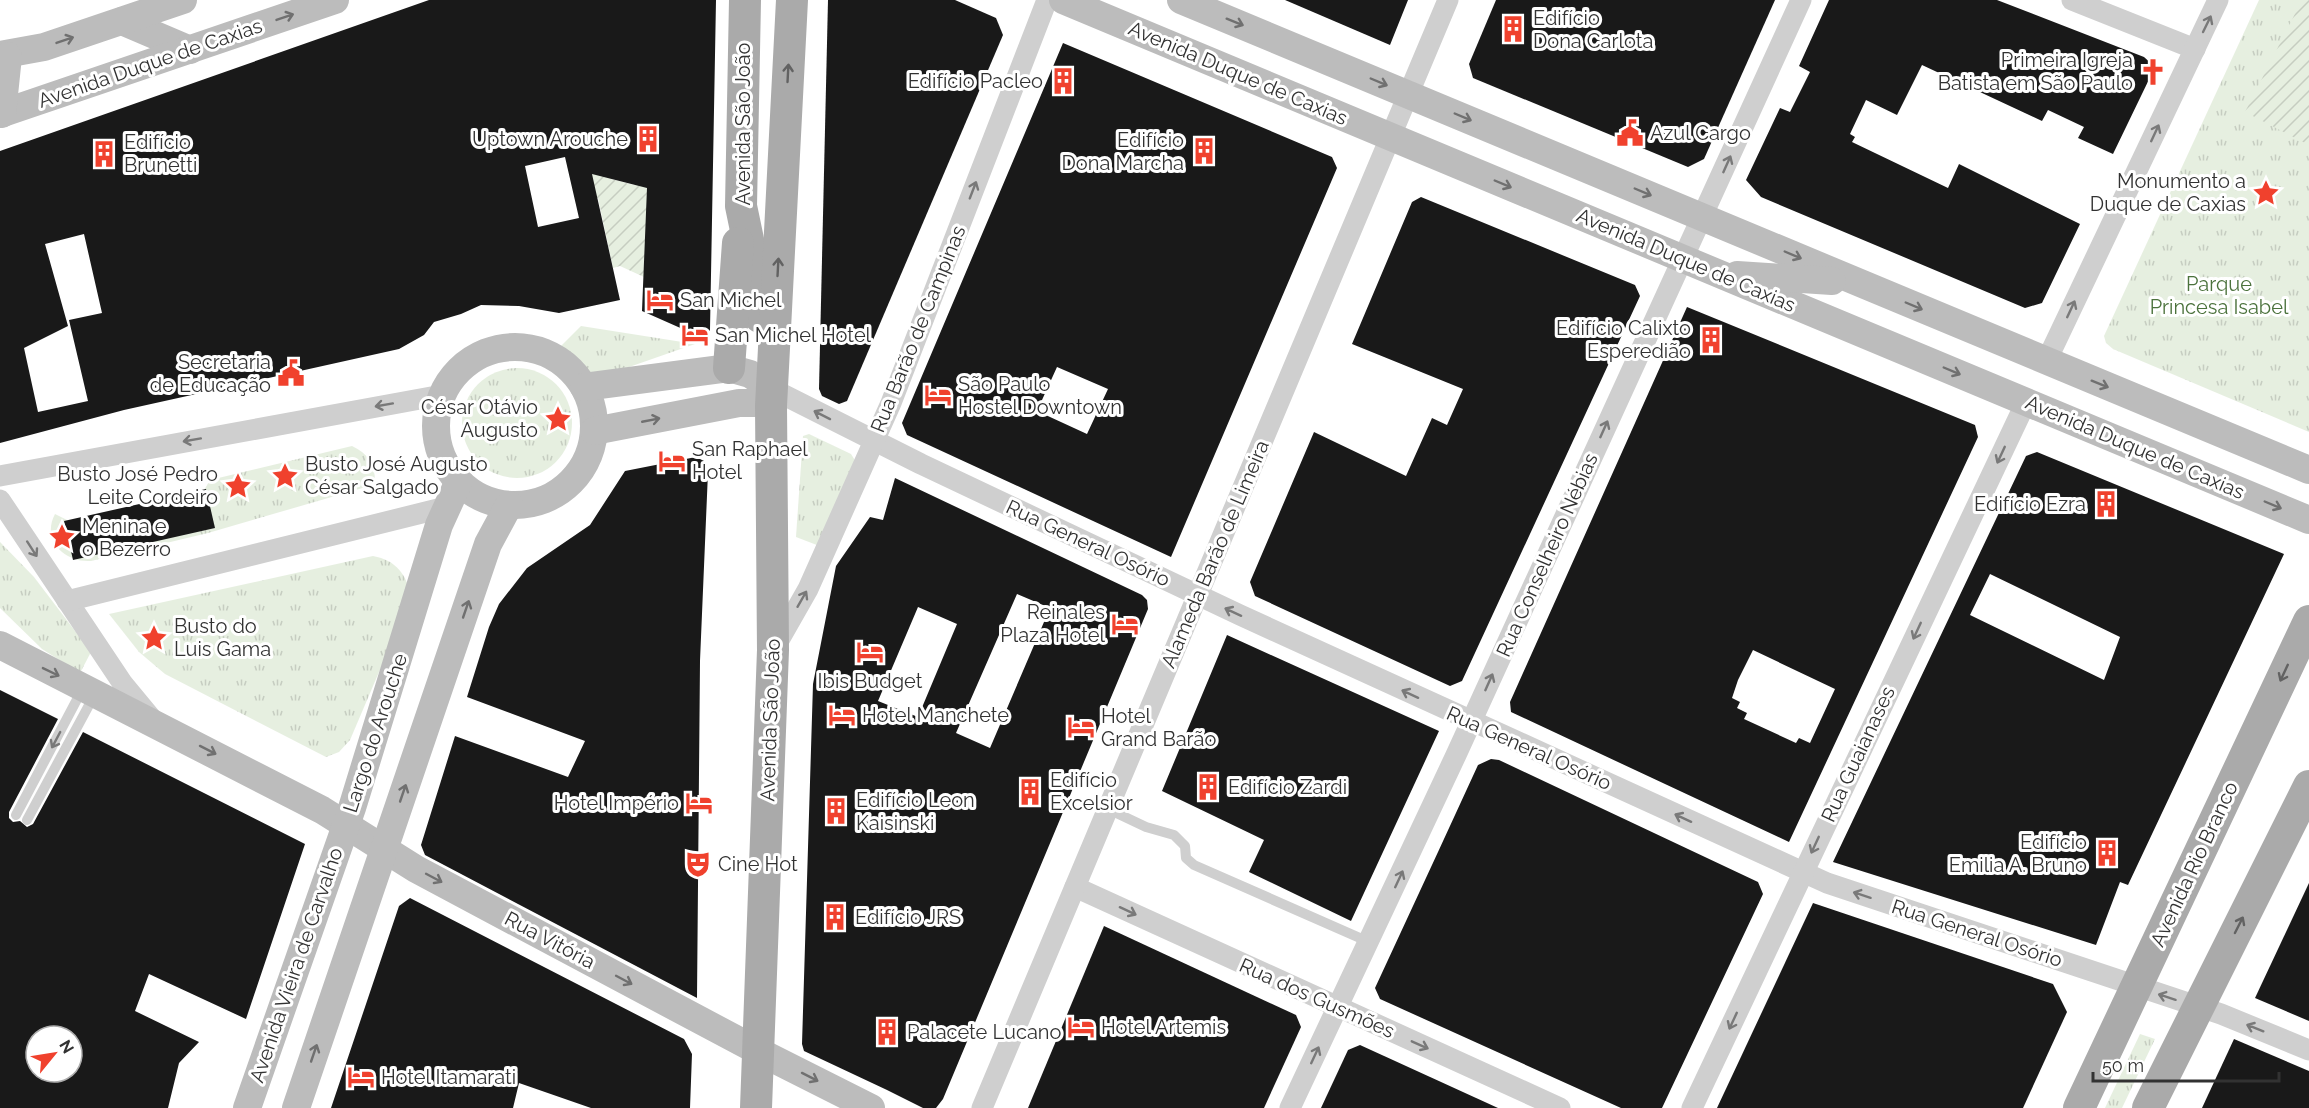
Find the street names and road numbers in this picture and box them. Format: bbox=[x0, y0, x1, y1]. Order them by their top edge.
street label: Avenida Duque de Caxias bbox=[35, 13, 265, 113]
street label: Avenida Duque de Caxias bbox=[1125, 16, 1351, 130]
street label: Avenida São João bbox=[731, 42, 755, 206]
street label: Avenida Duque de Caxias bbox=[1573, 203, 1799, 317]
street label: Rua Barão de Campinas bbox=[865, 222, 971, 436]
street label: Avenida Duque de Caxias bbox=[2022, 390, 2248, 504]
street label: Alameda Barão de Limeira bbox=[1156, 436, 1274, 672]
street label: Rua Conselheiro Nébias bbox=[1491, 449, 1603, 661]
street label: Rua General Osório bbox=[1002, 495, 1174, 592]
street label: Avenida São João bbox=[755, 638, 785, 802]
street label: Largo do Arouche bbox=[338, 650, 412, 816]
street label: Rua Guaianases bbox=[1816, 682, 1900, 826]
street label: Rua General Osório bbox=[1443, 701, 1615, 795]
street label: Avenida Rio Branco bbox=[2145, 778, 2243, 950]
street label: Avenida Vieira de Carvalho bbox=[244, 844, 348, 1086]
street label: Rua General Osório bbox=[1889, 894, 2065, 972]
street label: Rua Vitória bbox=[501, 906, 599, 974]
street label: Rua dos Gusmões bbox=[1236, 953, 1398, 1043]

